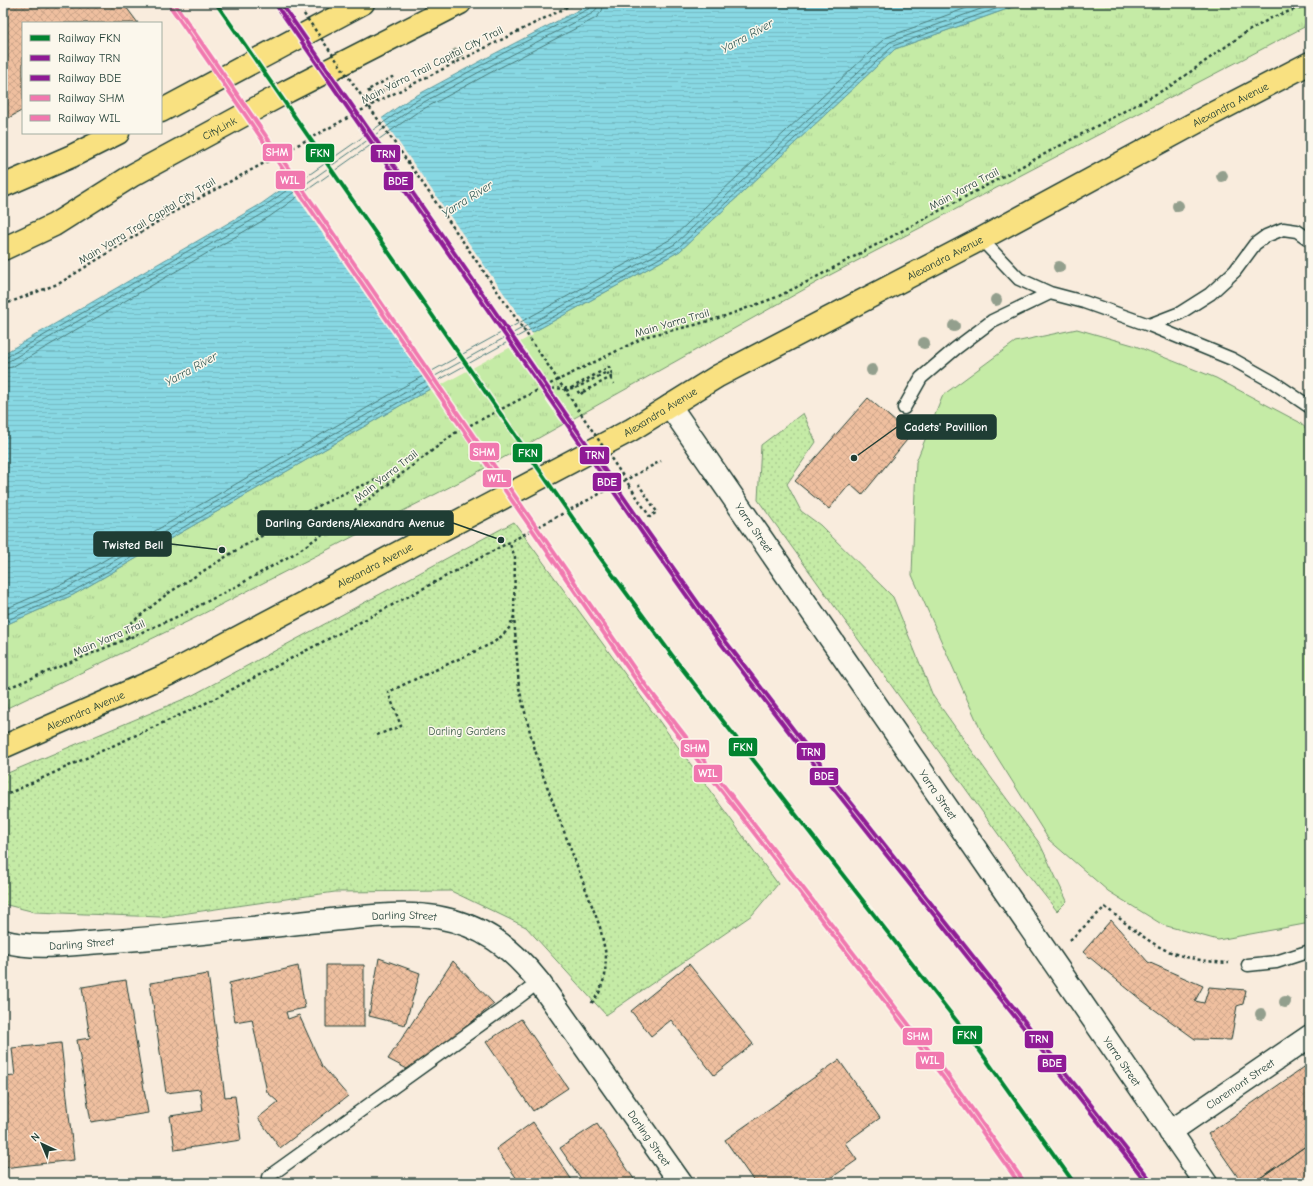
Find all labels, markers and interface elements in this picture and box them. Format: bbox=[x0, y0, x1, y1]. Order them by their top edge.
water label: Yarra River bbox=[718, 15, 777, 56]
legend bbox=[22, 22, 162, 134]
street label: Main Yarra Trail Capital City Trail bbox=[359, 23, 505, 107]
text: Railway FKN bbox=[58, 31, 121, 45]
text: Railway TRN bbox=[58, 51, 120, 65]
text: Railway BDE bbox=[58, 71, 121, 85]
street label: Alexandra Avenue bbox=[1190, 79, 1271, 130]
text: Railway SHM bbox=[58, 91, 124, 105]
text: Railway WIL bbox=[58, 111, 120, 125]
street label: CityLink bbox=[200, 113, 239, 143]
line badge: SHM bbox=[262, 143, 293, 162]
line badge: FKN bbox=[305, 143, 335, 163]
line badge: TRN bbox=[370, 144, 401, 163]
text: SHM bbox=[266, 146, 288, 159]
text: FKN bbox=[310, 147, 330, 160]
text: TRN bbox=[376, 148, 396, 161]
street label: Main Yarra Trail bbox=[927, 165, 1001, 213]
line badge: WIL bbox=[275, 170, 306, 190]
line badge: BDE bbox=[383, 171, 414, 191]
text: WIL bbox=[280, 174, 300, 187]
street label: Main Yarra Trail Capital City Trail bbox=[76, 175, 218, 267]
text: BDE bbox=[388, 175, 409, 188]
water label: Yarra River bbox=[439, 177, 496, 220]
street label: Alexandra Avenue bbox=[905, 232, 986, 283]
street label: Main Yarra Trail bbox=[633, 306, 711, 340]
water label: Yarra River bbox=[162, 348, 221, 389]
street label: Alexandra Avenue bbox=[621, 384, 700, 439]
callout: Cadets' Pavillion bbox=[897, 415, 996, 439]
text: Cadets' Pavillion bbox=[904, 420, 988, 434]
line badge: SHM bbox=[469, 442, 500, 461]
line badge: FKN bbox=[512, 443, 543, 463]
text: SHM bbox=[473, 446, 495, 459]
line badge: TRN bbox=[579, 446, 610, 465]
street label: Main Yarra Trail bbox=[352, 447, 420, 505]
text: FKN bbox=[518, 447, 538, 460]
text: TRN bbox=[585, 449, 605, 462]
line badge: WIL bbox=[482, 469, 512, 488]
text: WIL bbox=[487, 472, 507, 485]
line badge: BDE bbox=[592, 472, 622, 492]
text: BDE bbox=[597, 476, 618, 489]
street label: Yarra Street bbox=[732, 501, 776, 556]
callout: Darling Gardens/Alexandra Avenue bbox=[258, 511, 453, 535]
text: Darling Gardens/Alexandra Avenue bbox=[265, 516, 445, 530]
callout: Twisted Bell bbox=[94, 532, 171, 556]
text: Twisted Bell bbox=[103, 538, 163, 552]
street label: Alexandra Avenue bbox=[335, 540, 415, 591]
street label: Main Yarra Trail bbox=[71, 617, 147, 659]
street label: Alexandra Avenue bbox=[44, 688, 127, 734]
park label: Darling Gardens bbox=[428, 725, 506, 738]
line badge: FKN bbox=[728, 737, 758, 757]
line badge: SHM bbox=[680, 739, 710, 758]
text: FKN bbox=[733, 741, 753, 754]
text: SHM bbox=[684, 742, 706, 755]
line badge: TRN bbox=[796, 742, 826, 761]
text: TRN bbox=[801, 746, 821, 759]
line badge: WIL bbox=[693, 764, 723, 783]
text: WIL bbox=[698, 767, 718, 780]
line badge: BDE bbox=[809, 767, 839, 786]
street label: Yarra Street bbox=[916, 767, 960, 822]
text: BDE bbox=[814, 770, 835, 783]
street label: Darling Street bbox=[371, 908, 438, 923]
street label: Darling Street bbox=[49, 935, 115, 952]
line badge: FKN bbox=[952, 1025, 983, 1045]
line badge: SHM bbox=[902, 1027, 933, 1046]
text: FKN bbox=[957, 1029, 977, 1042]
text: SHM bbox=[907, 1030, 929, 1043]
line badge: TRN bbox=[1024, 1030, 1054, 1049]
text: TRN bbox=[1029, 1033, 1049, 1046]
street label: Yarra Street bbox=[1100, 1034, 1144, 1089]
line badge: WIL bbox=[915, 1051, 945, 1070]
text: WIL bbox=[920, 1054, 940, 1067]
line badge: BDE bbox=[1037, 1054, 1067, 1073]
street label: Claremont Street bbox=[1203, 1055, 1277, 1112]
text: BDE bbox=[1042, 1057, 1063, 1070]
street label: Darling Street bbox=[625, 1108, 674, 1169]
north arrow bbox=[22, 1124, 62, 1164]
text: N bbox=[28, 1130, 43, 1144]

